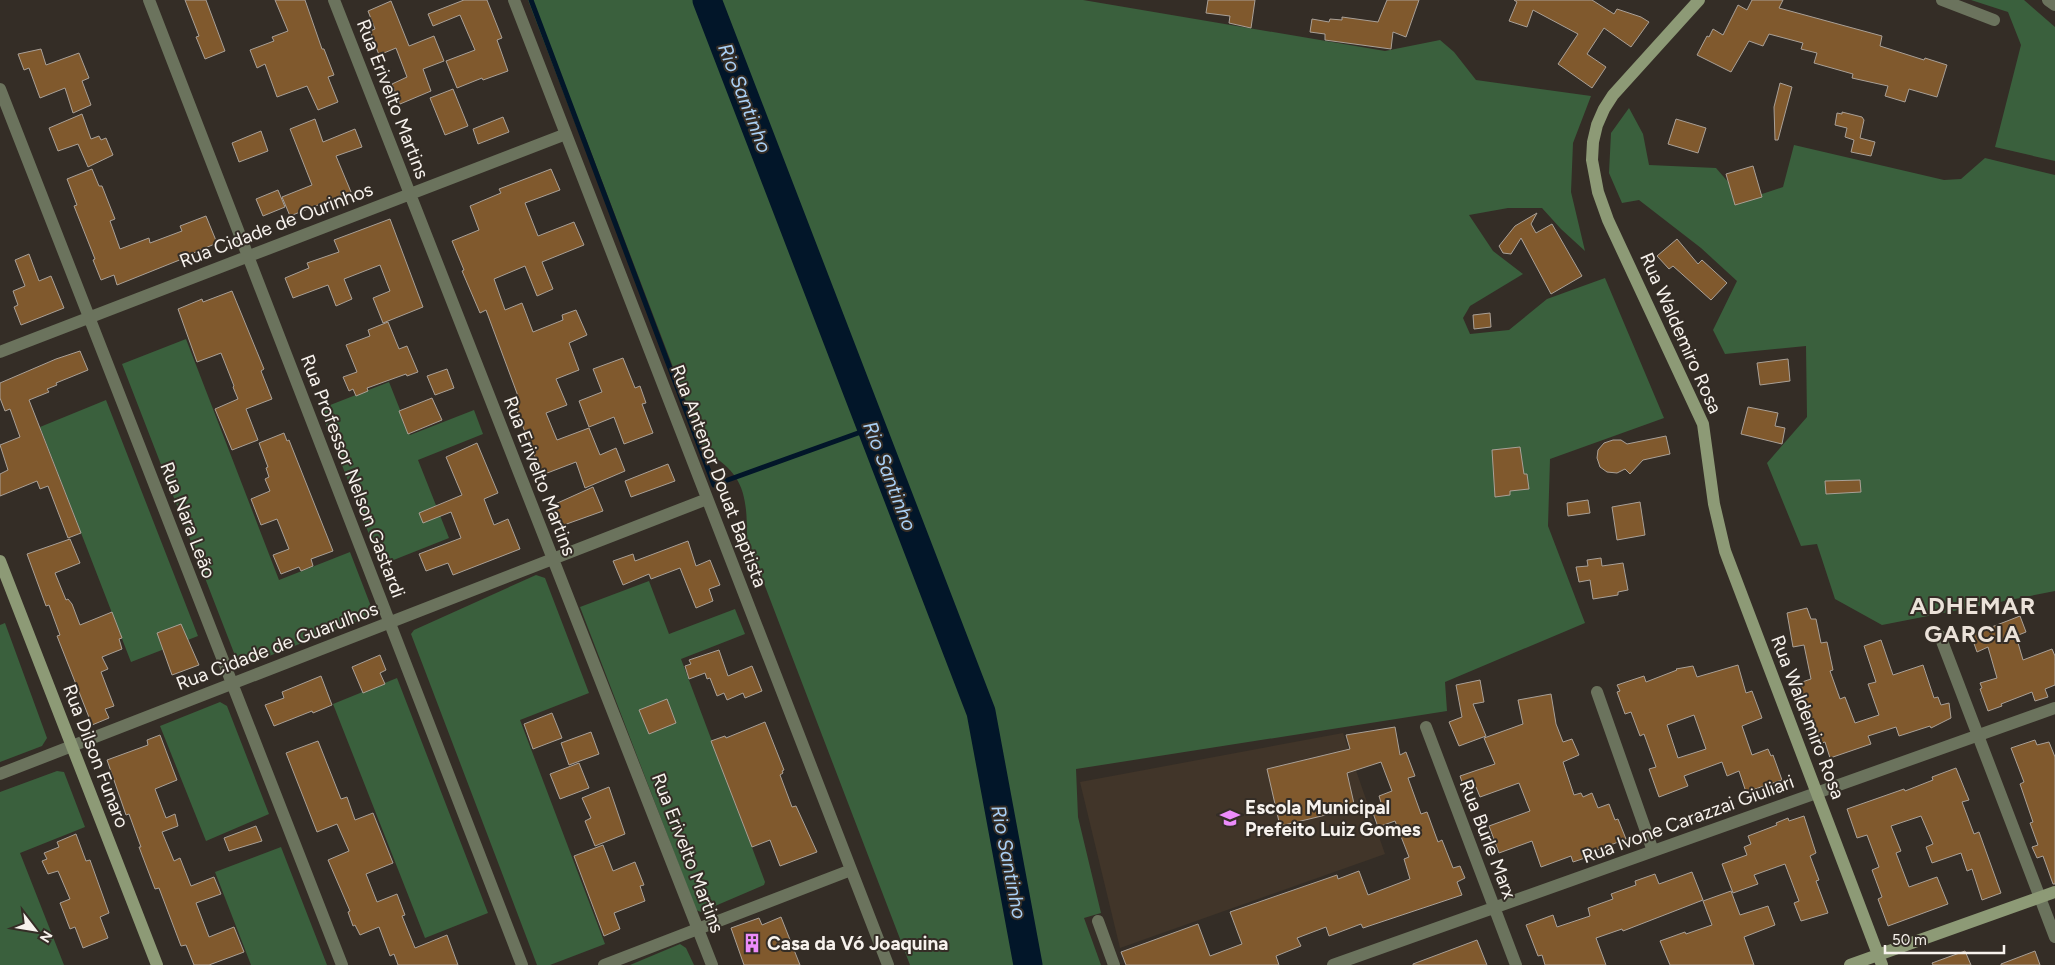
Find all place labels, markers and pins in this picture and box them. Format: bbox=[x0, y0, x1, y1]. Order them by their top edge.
place label: Escola Municipal Prefeito Luiz Gomes bbox=[1245, 796, 1421, 841]
school or university icon: Escola Municipal Prefeito Luiz Gomes bbox=[1219, 807, 1241, 829]
building icon: Casa da Vó Joaquina bbox=[741, 932, 763, 954]
place label: Casa da Vó Joaquina bbox=[767, 932, 948, 955]

